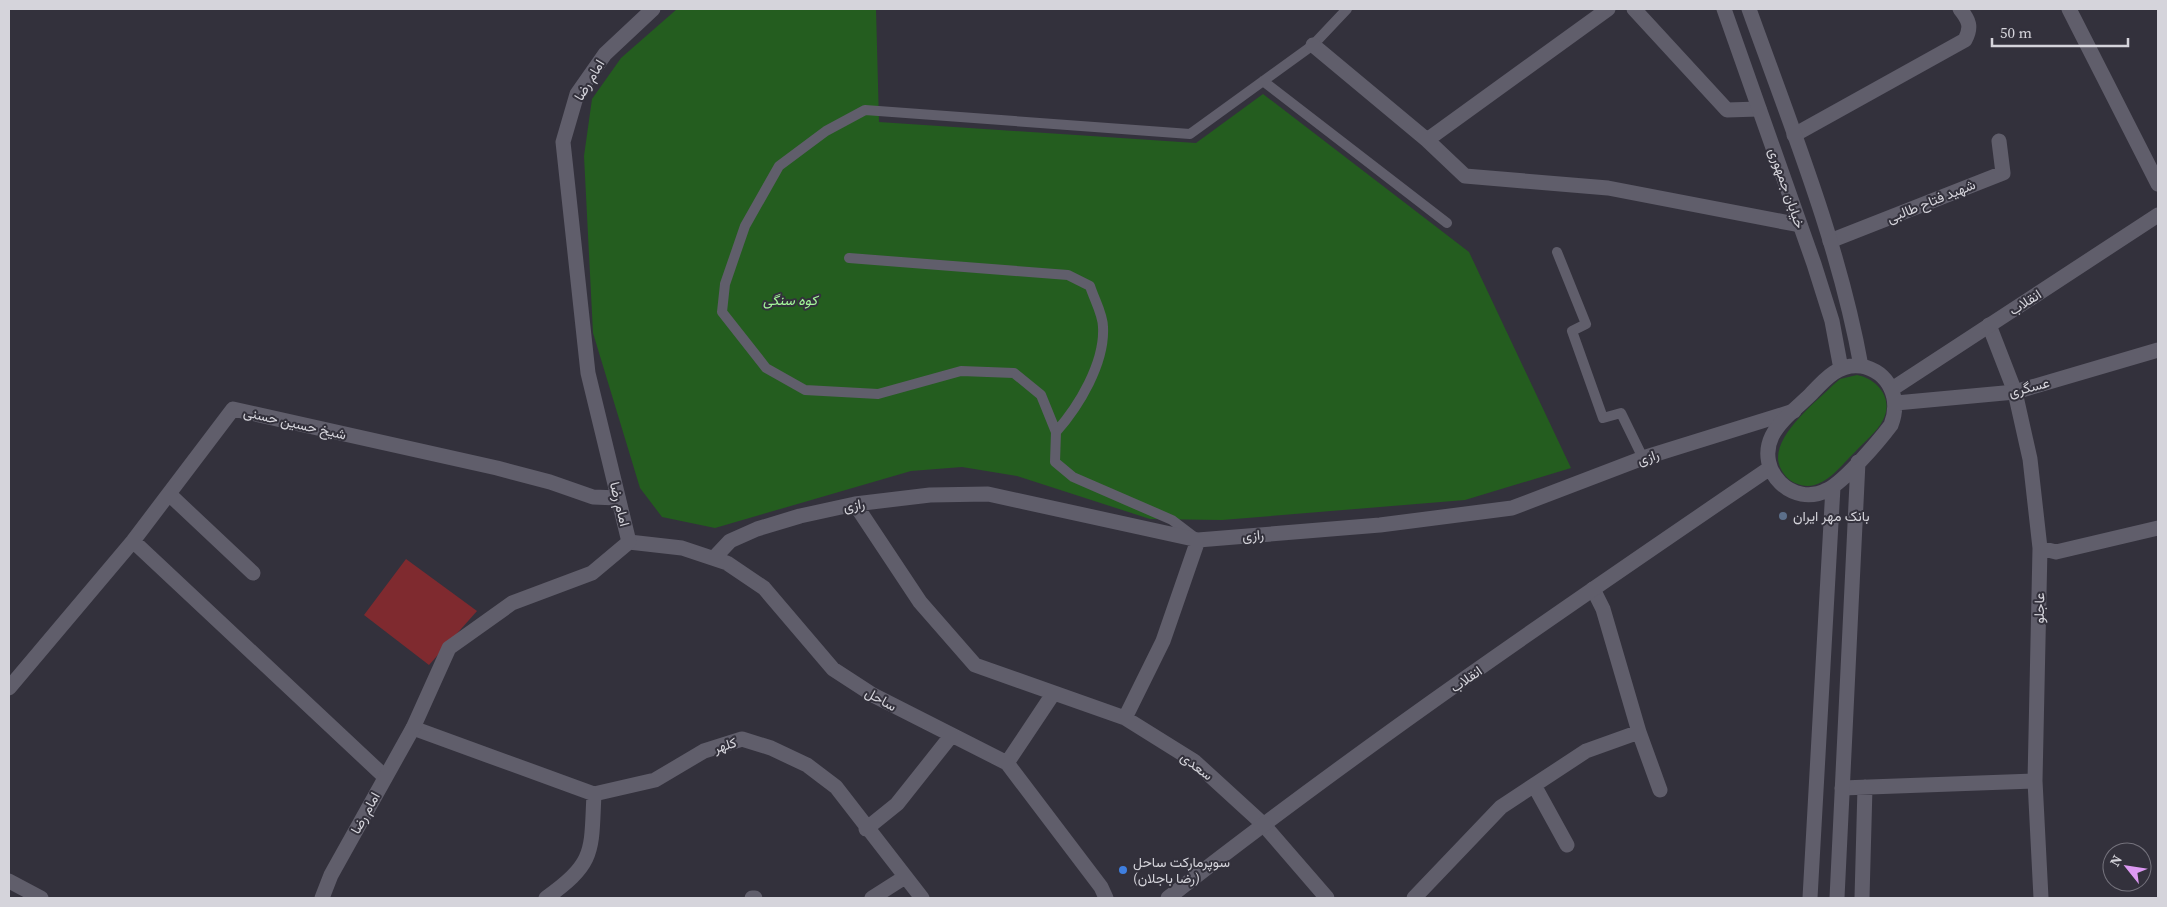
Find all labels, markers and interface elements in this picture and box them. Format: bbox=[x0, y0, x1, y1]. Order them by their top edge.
scale bar bbox=[1992, 15, 2128, 47]
text: 50 m bbox=[2000, 22, 2032, 43]
street label: امام رضا bbox=[569, 56, 609, 104]
street label: خیابان جمهوری bbox=[1764, 145, 1810, 231]
street label: شهید فتاح طالبی bbox=[1884, 174, 1979, 229]
street label: انقلاب bbox=[2005, 284, 2045, 320]
park label: کوه سنگی bbox=[763, 290, 820, 310]
street label: عسگری bbox=[2006, 372, 2052, 402]
street label: شیخ حسین حسنی bbox=[241, 401, 348, 446]
street label: رازی bbox=[1634, 444, 1662, 470]
street label: امام رضا bbox=[605, 480, 635, 528]
street label: رازی bbox=[842, 493, 867, 517]
place label: بانک مهر ایران bbox=[1793, 506, 1870, 526]
marker: بانک مهر ایران bbox=[1777, 510, 1789, 522]
street label: رازی bbox=[1241, 524, 1265, 546]
street label: عاجلو bbox=[2029, 592, 2049, 624]
street label: انقلاب bbox=[1446, 661, 1486, 697]
street label: ساحل bbox=[862, 682, 900, 716]
street label: کلهر bbox=[710, 732, 739, 758]
street label: سعدی bbox=[1177, 747, 1217, 785]
street label: امام رضا bbox=[345, 788, 385, 838]
north arrow bbox=[2102, 842, 2152, 892]
text: N bbox=[2105, 851, 2127, 870]
place label: سوپرمارکت ساحل (رضا باجلان) bbox=[1133, 852, 1230, 888]
marker: سوپرمارکت ساحل (رضا باجلان) bbox=[1117, 864, 1129, 876]

